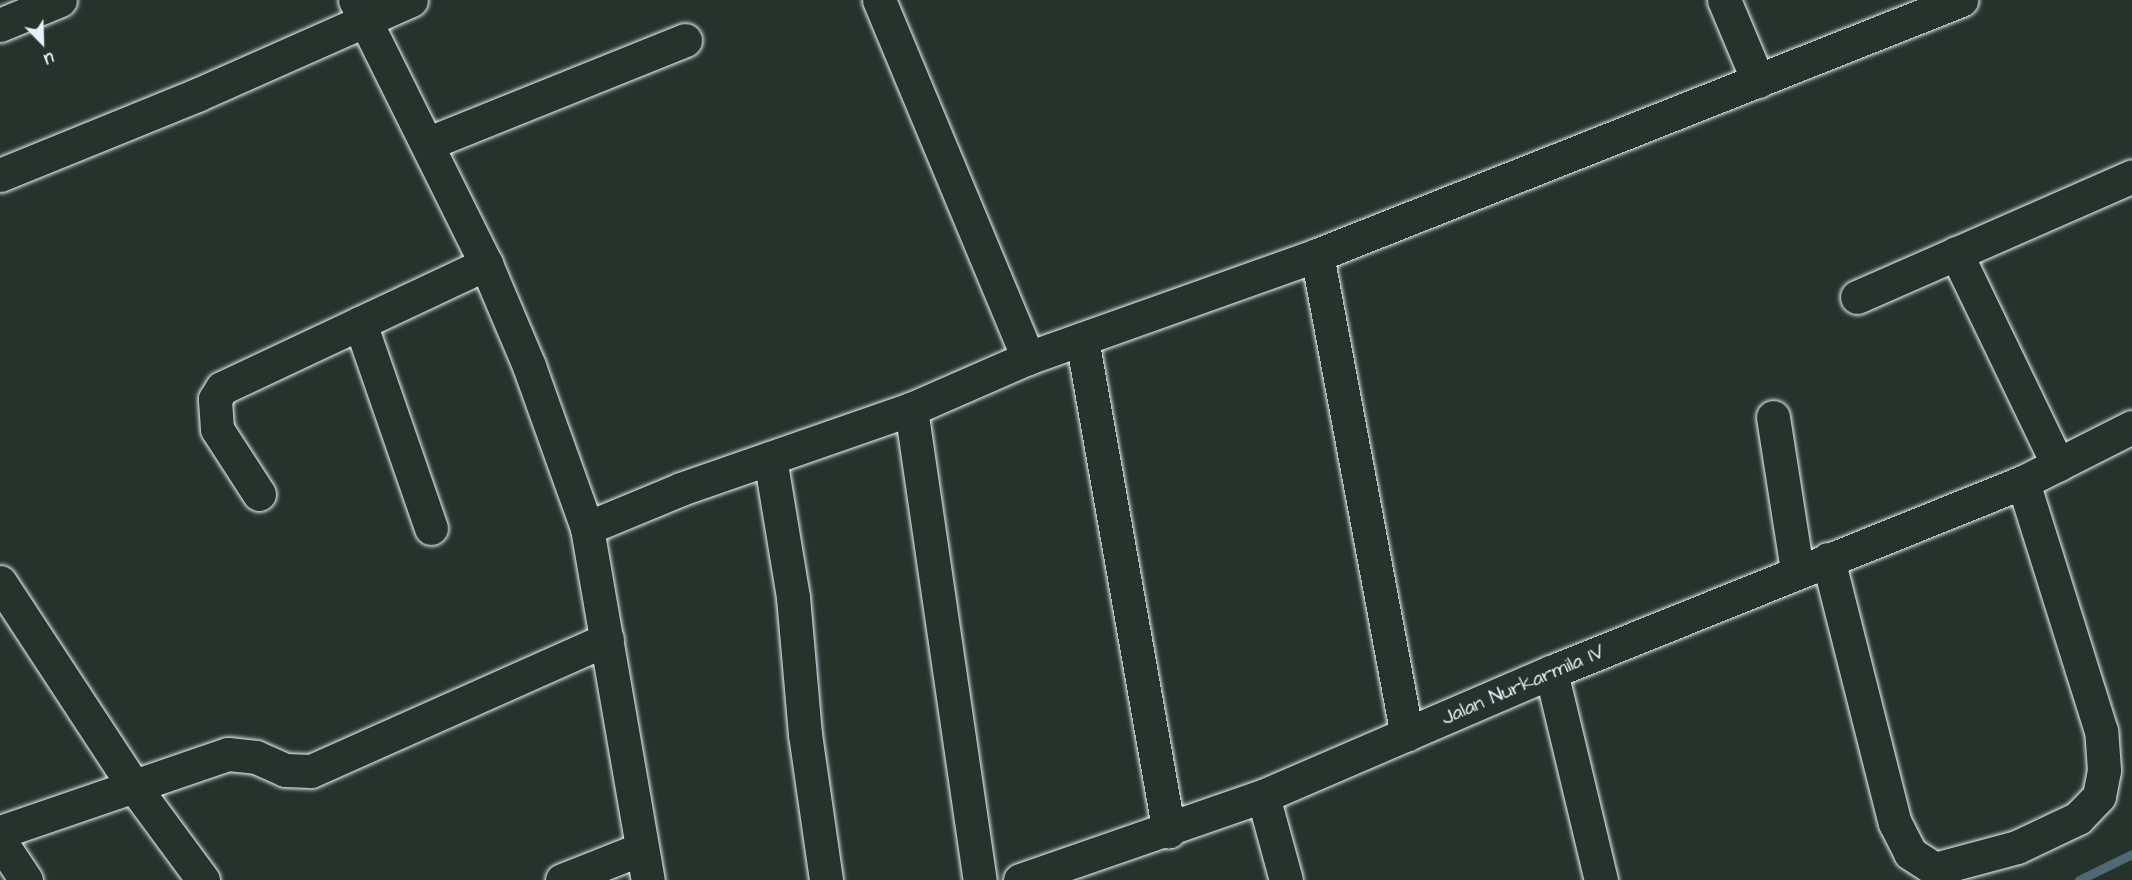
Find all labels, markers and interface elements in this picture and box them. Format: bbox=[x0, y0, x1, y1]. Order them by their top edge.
north arrow bbox=[12, 12, 72, 72]
text: U bbox=[41, 47, 57, 70]
street label: Jalan Nurkarmila IV bbox=[1438, 640, 1608, 730]

